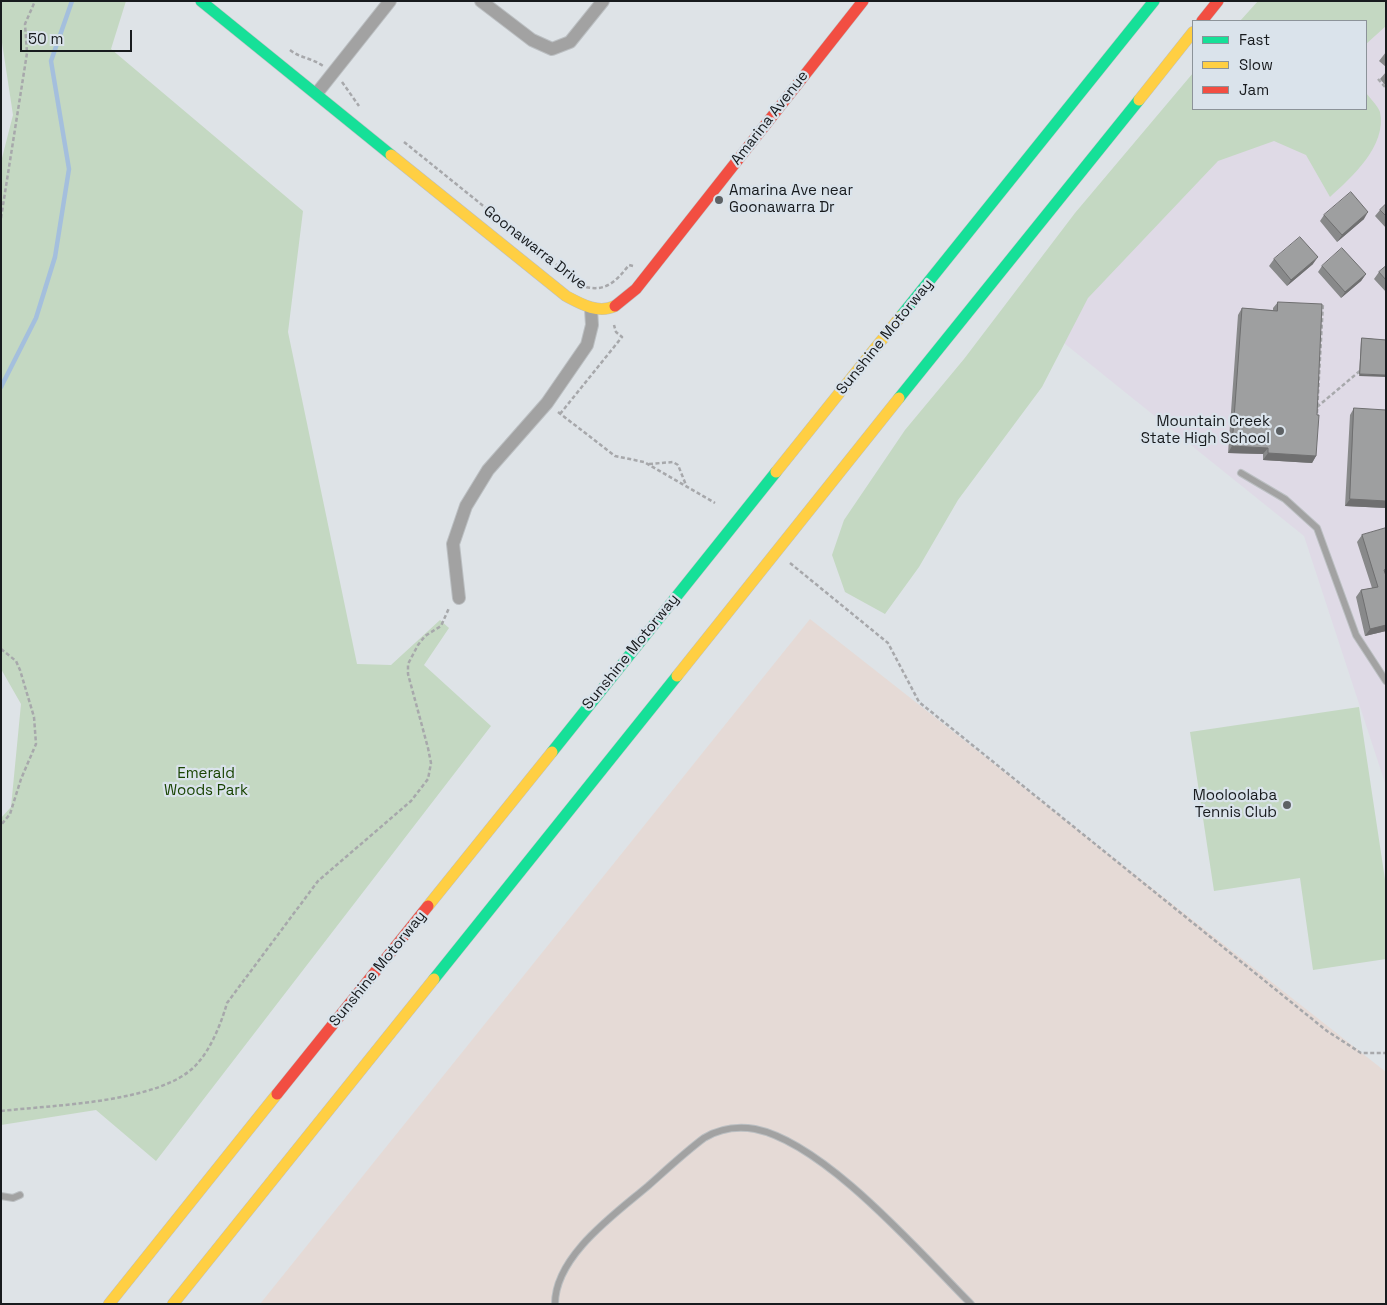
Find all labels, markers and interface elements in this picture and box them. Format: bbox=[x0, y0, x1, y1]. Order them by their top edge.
scale bar bbox=[22, 20, 135, 52]
legend bbox=[1192, 20, 1367, 110]
text: 50 m bbox=[28, 29, 63, 48]
text: Fast bbox=[1239, 30, 1270, 49]
text: Slow bbox=[1239, 55, 1273, 74]
street label: Amarina Avenue bbox=[728, 67, 812, 169]
text: Jam bbox=[1239, 80, 1269, 99]
place label: Amarina Ave near Goonawarra Dr bbox=[729, 182, 853, 217]
marker: Amarina Ave near Goonawarra Dr bbox=[713, 194, 725, 206]
street label: Goonawarra Drive bbox=[480, 202, 590, 294]
street label: Sunshine Motorway bbox=[833, 276, 937, 398]
place label: Mountain Creek State High School bbox=[1141, 413, 1270, 448]
marker: Mountain Creek State High School bbox=[1274, 425, 1286, 437]
street label: Sunshine Motorway bbox=[579, 591, 683, 713]
park label: Emerald Woods Park bbox=[164, 765, 248, 800]
place label: Mooloolaba Tennis Club bbox=[1193, 787, 1277, 822]
marker: Mooloolaba Tennis Club bbox=[1281, 799, 1293, 811]
street label: Sunshine Motorway bbox=[326, 908, 430, 1030]

